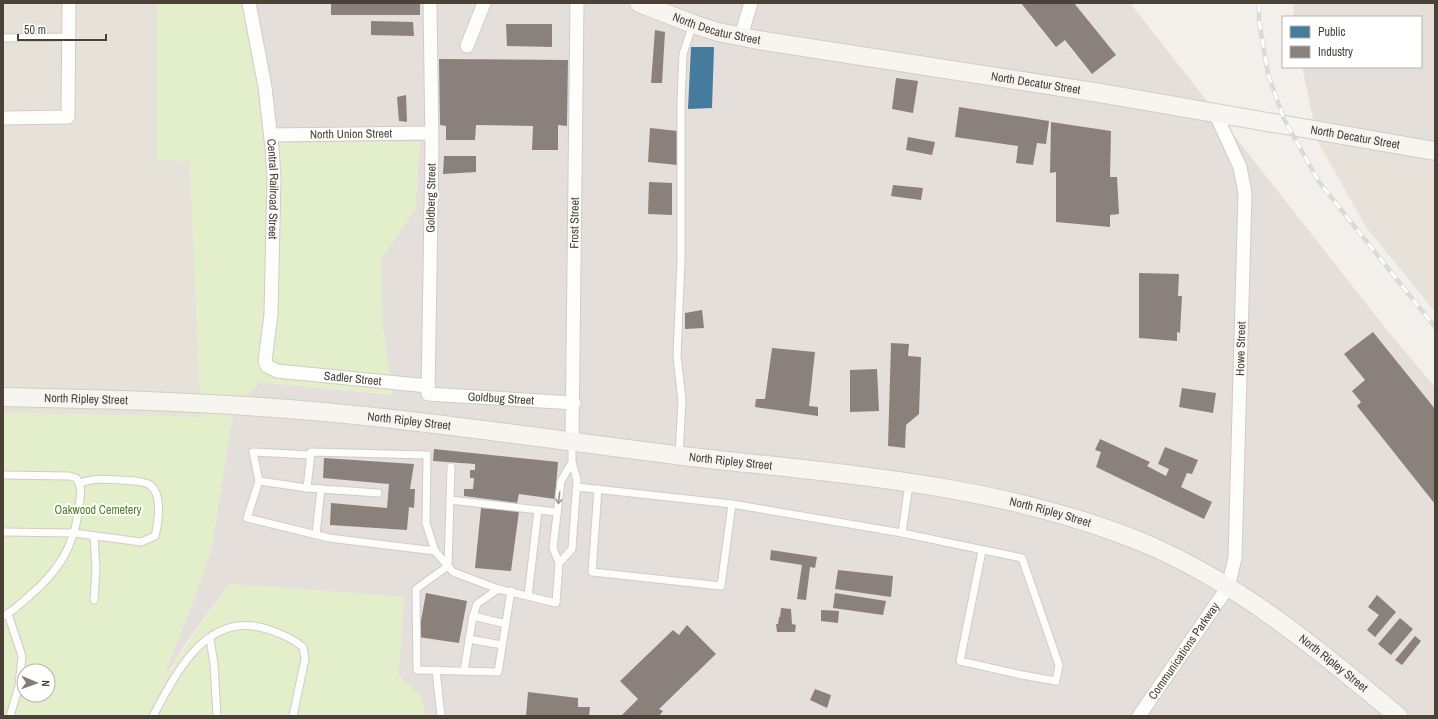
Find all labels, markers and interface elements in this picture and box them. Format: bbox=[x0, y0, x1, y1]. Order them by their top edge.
street label: North Decatur Street bbox=[670, 9, 762, 48]
scale bar bbox=[18, 16, 106, 42]
legend bbox=[1282, 16, 1422, 68]
text: 50 m bbox=[24, 22, 46, 38]
text: Public bbox=[1318, 24, 1345, 40]
text: Industry bbox=[1318, 44, 1353, 60]
street label: North Decatur Street bbox=[990, 68, 1082, 98]
street label: North Decatur Street bbox=[1309, 122, 1401, 153]
street label: North Union Street bbox=[310, 125, 392, 143]
street label: Central Railroad Street bbox=[263, 138, 282, 240]
street label: Goldberg Street bbox=[422, 163, 440, 233]
street label: Frost Street bbox=[566, 197, 583, 249]
street label: Howe Street bbox=[1232, 321, 1249, 376]
street label: Sadler Street bbox=[323, 368, 382, 389]
street label: Goldbug Street bbox=[467, 388, 535, 409]
street label: North Ripley Street bbox=[44, 390, 128, 408]
street label: North Ripley Street bbox=[367, 408, 452, 434]
street label: North Ripley Street bbox=[688, 449, 773, 474]
one-way arrow bbox=[555, 491, 563, 504]
street label: North Ripley Street bbox=[1008, 493, 1093, 531]
park label: Oakwood Cemetery bbox=[55, 502, 142, 518]
street label: Communications Parkway bbox=[1145, 599, 1223, 703]
street label: North Ripley Street bbox=[1296, 631, 1371, 696]
north arrow bbox=[16, 663, 56, 703]
text: N bbox=[39, 680, 53, 687]

